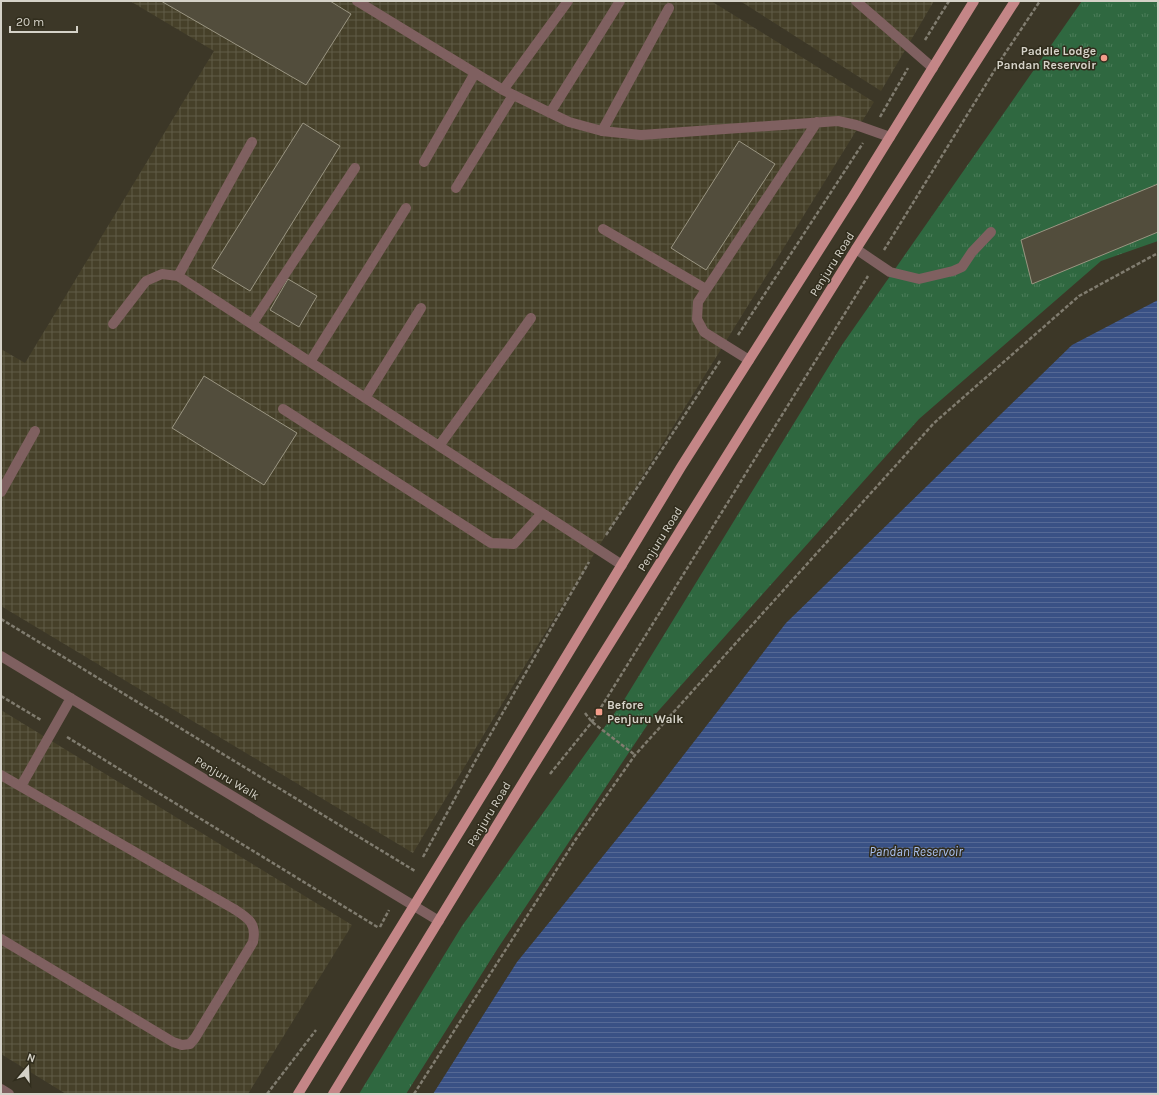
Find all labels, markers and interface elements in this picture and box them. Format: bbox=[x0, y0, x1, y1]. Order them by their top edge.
scale bar bbox=[10, 8, 77, 34]
text: 20 m bbox=[16, 15, 44, 29]
place label: Paddle Lodge Pandan Reservoir bbox=[996, 44, 1096, 72]
marker: Paddle Lodge Pandan Reservoir bbox=[1099, 53, 1109, 63]
street label: Penjuru Road bbox=[807, 229, 857, 299]
street label: Penjuru Road bbox=[635, 504, 685, 574]
place label: Before Penjuru Walk bbox=[607, 698, 683, 726]
marker: Before Penjuru Walk bbox=[594, 707, 604, 717]
street label: Penjuru Walk bbox=[192, 753, 262, 803]
street label: Penjuru Road bbox=[464, 779, 514, 849]
water label: Pandan Reservoir bbox=[869, 844, 963, 859]
north arrow bbox=[8, 1047, 48, 1087]
text: N bbox=[25, 1051, 37, 1065]

